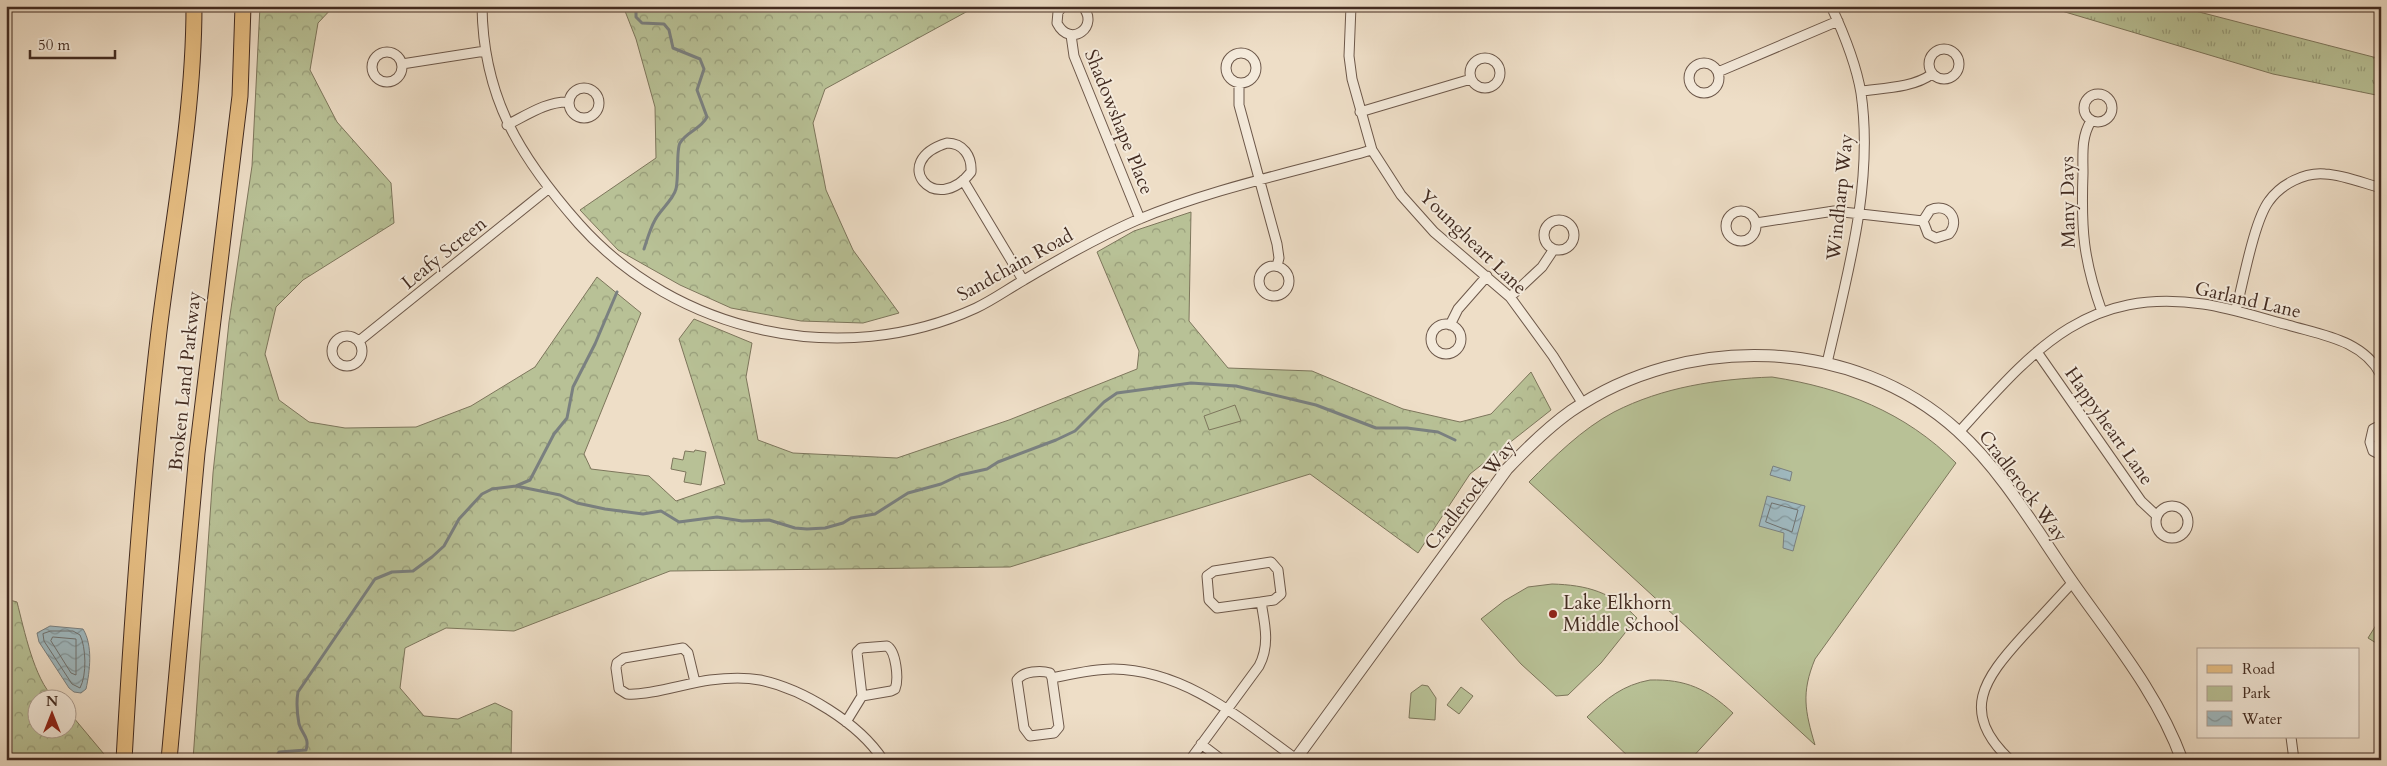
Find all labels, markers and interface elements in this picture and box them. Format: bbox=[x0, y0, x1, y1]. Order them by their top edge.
scale bar bbox=[30, 28, 115, 60]
text: 50 m bbox=[38, 35, 70, 55]
street label: Shadowshape Place bbox=[1078, 46, 1160, 198]
street label: Windharp Way bbox=[1820, 132, 1860, 263]
street label: Many Days bbox=[2054, 156, 2082, 248]
street label: Youngheart Lane bbox=[1413, 184, 1533, 300]
street label: Leafy Screen bbox=[396, 211, 492, 295]
street label: Sandchain Road bbox=[952, 222, 1078, 308]
street label: Garland Lane bbox=[2192, 275, 2304, 325]
street label: Broken Land Parkway bbox=[163, 290, 207, 472]
street label: Happyheart Lane bbox=[2059, 362, 2159, 490]
street label: Cradlerock Way bbox=[1972, 425, 2074, 547]
street label: Cradlerock Way bbox=[1419, 434, 1521, 556]
place label: Lake Elkhorn Middle School bbox=[1563, 590, 1679, 638]
marker: Lake Elkhorn Middle School bbox=[1547, 608, 1559, 620]
legend bbox=[2197, 648, 2360, 738]
text: Road bbox=[2242, 659, 2275, 679]
text: Park bbox=[2242, 683, 2271, 703]
north arrow bbox=[28, 688, 78, 738]
text: N bbox=[46, 692, 58, 711]
text: Water bbox=[2241, 709, 2283, 729]

